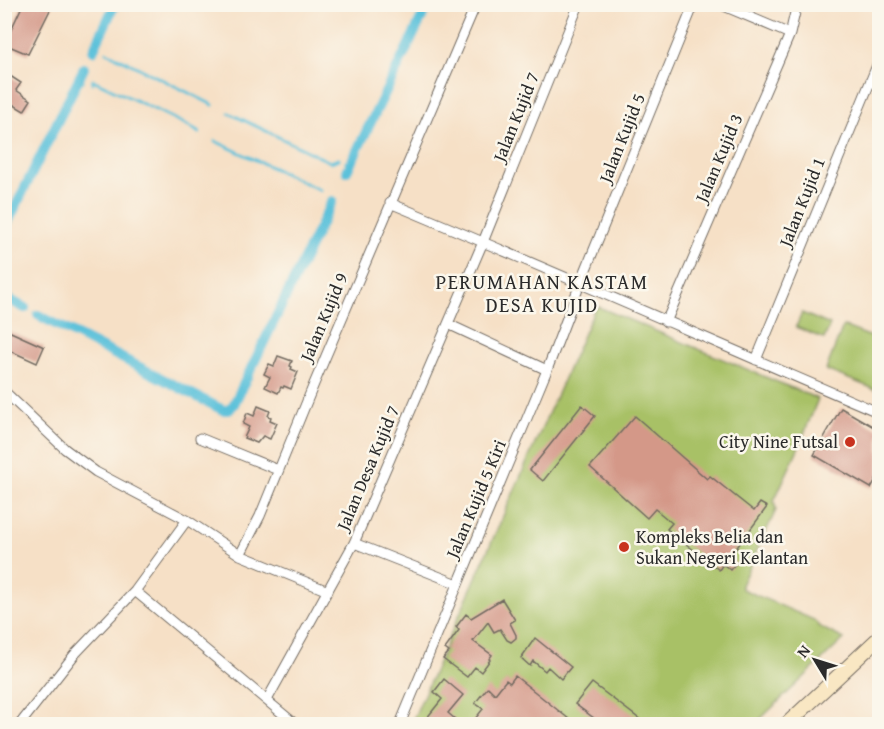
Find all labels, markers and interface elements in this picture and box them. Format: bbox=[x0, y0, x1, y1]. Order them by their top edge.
street label: Jalan Kujid 7 bbox=[485, 68, 546, 167]
street label: Jalan Kujid 5 bbox=[591, 89, 652, 188]
street label: Jalan Kujid 3 bbox=[687, 109, 749, 208]
street label: Jalan Kujid 1 bbox=[771, 153, 832, 252]
district label: PERUMAHAN KASTAM DESA KUJID bbox=[435, 267, 649, 319]
street label: Jalan Kujid 9 bbox=[292, 268, 354, 367]
street label: Jalan Desa Kujid 7 bbox=[328, 401, 406, 536]
place label: City Nine Futsal bbox=[719, 428, 838, 455]
street label: Jalan Kujid 5 Kiri bbox=[438, 435, 513, 564]
marker: City Nine Futsal bbox=[843, 435, 857, 449]
place label: Kompleks Belia dan Sukan Negeri Kelantan bbox=[636, 523, 808, 571]
marker: Kompleks Belia dan Sukan Negeri Kelantan bbox=[617, 540, 631, 554]
north arrow bbox=[785, 630, 845, 690]
text: N bbox=[790, 639, 816, 662]

